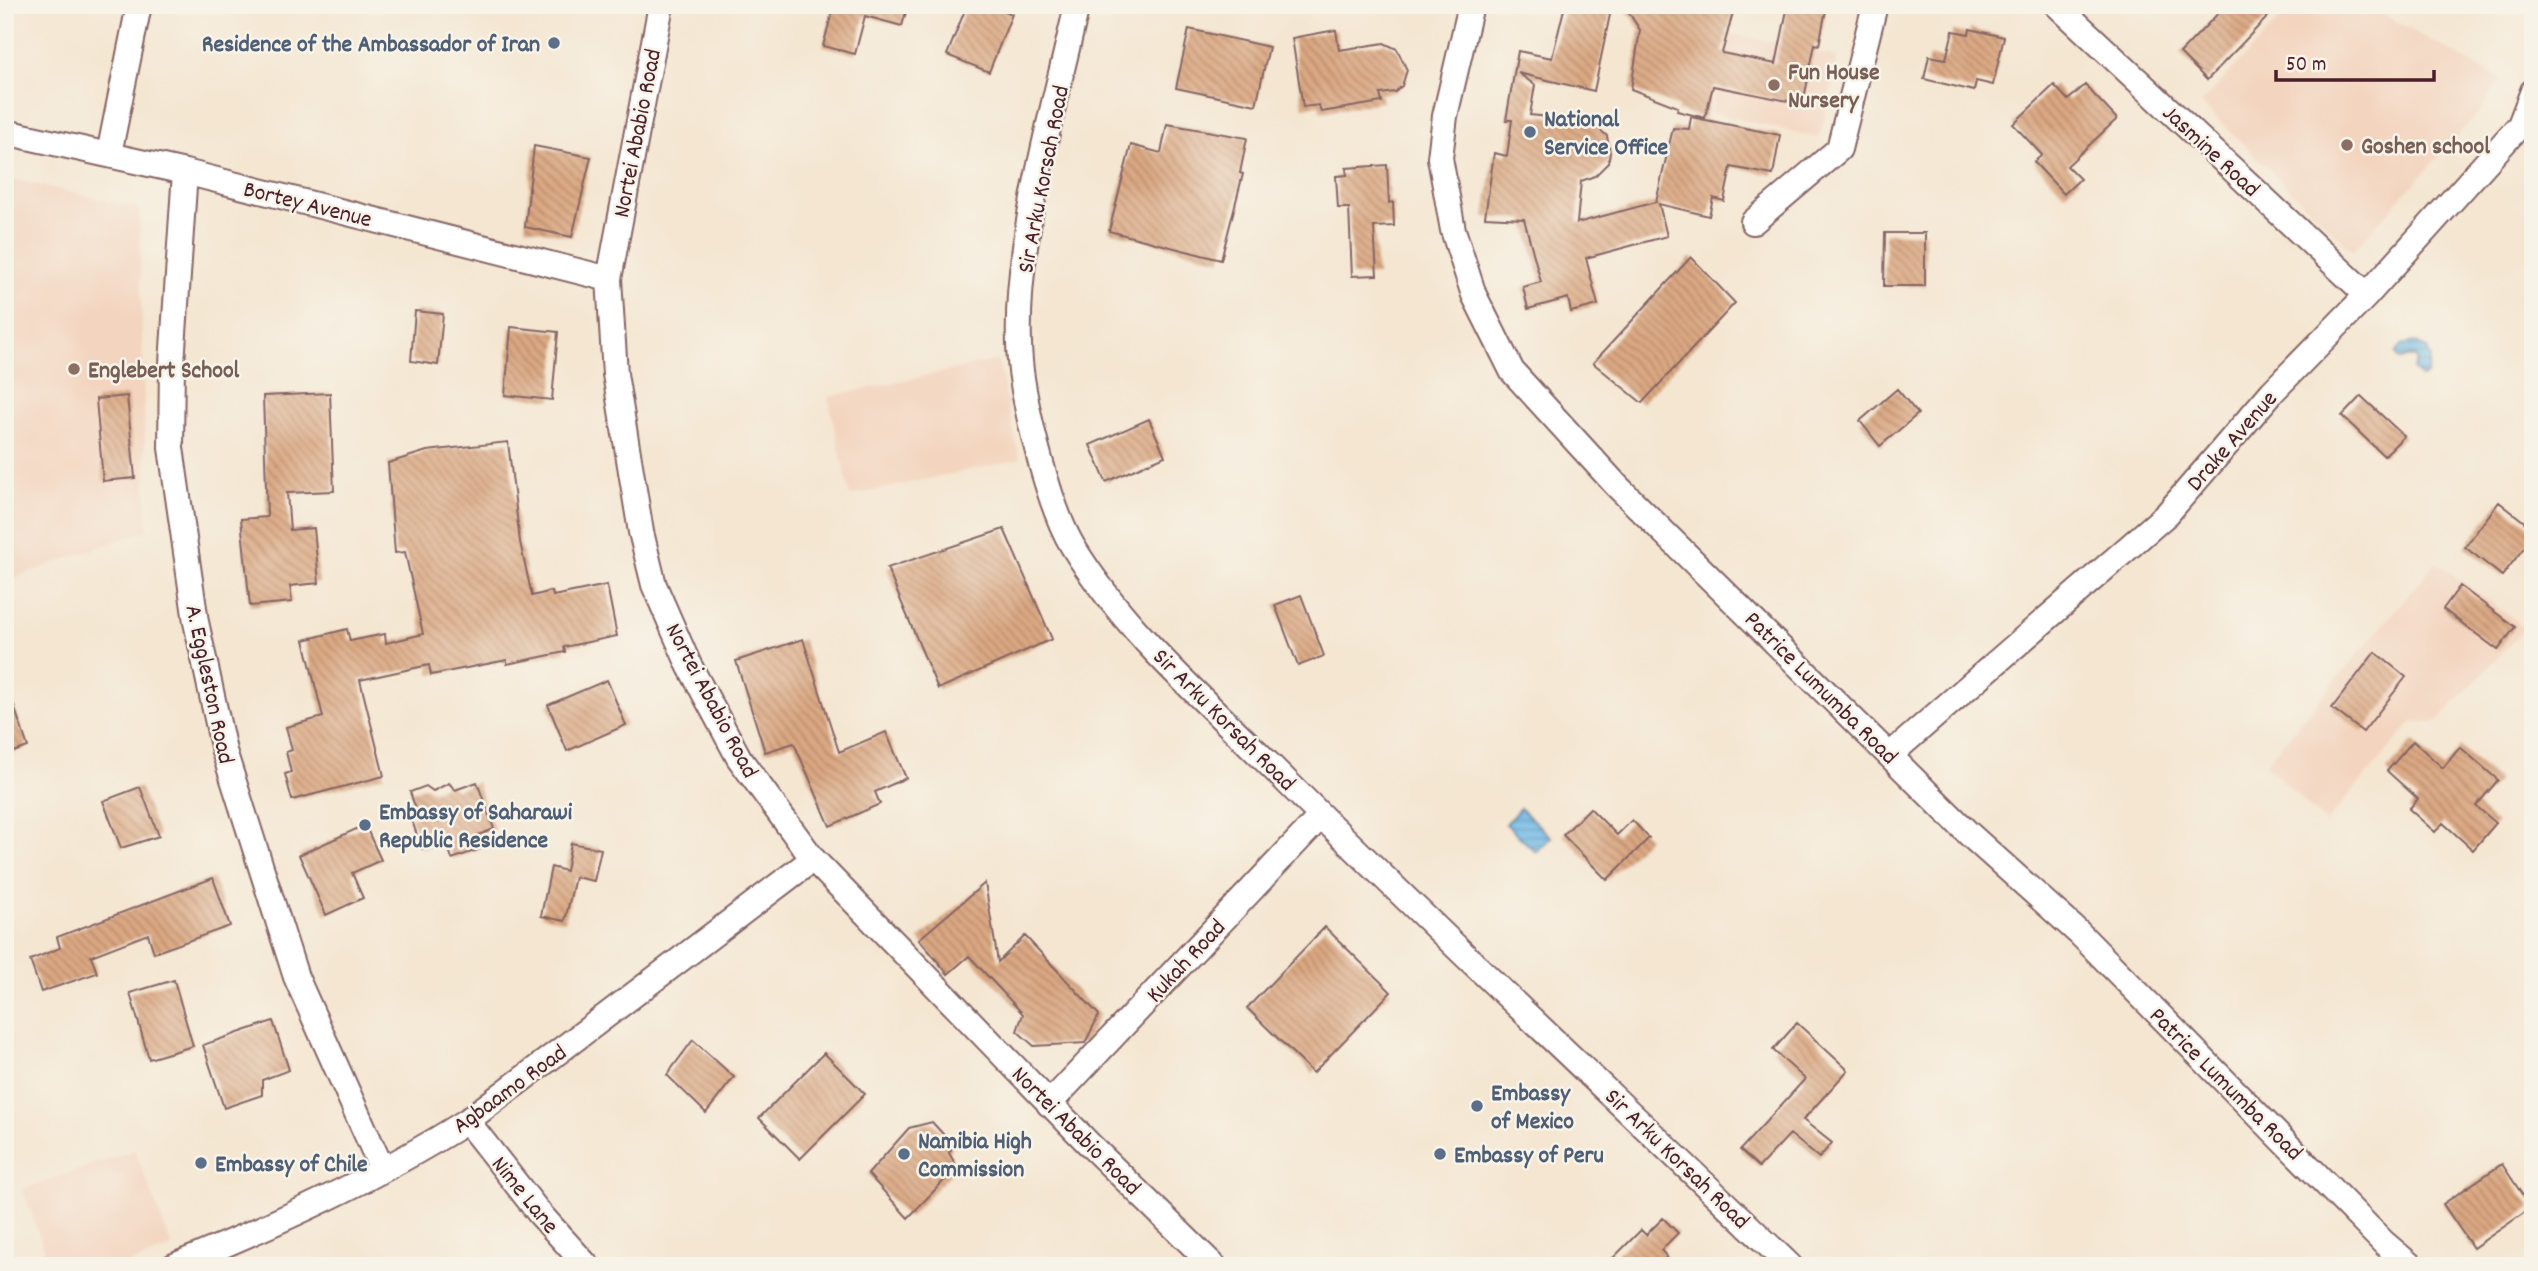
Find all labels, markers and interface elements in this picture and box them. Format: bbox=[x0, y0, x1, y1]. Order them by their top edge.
place label: Residence of the Ambassador of Iran bbox=[202, 29, 540, 63]
marker: Residence of the Ambassador of Iran bbox=[546, 35, 562, 51]
scale bar bbox=[2276, 38, 2433, 82]
street label: Nortei Ababio Road bbox=[606, 46, 672, 221]
text: 50 m bbox=[2286, 51, 2326, 81]
place label: Fun House Nursery bbox=[1788, 57, 1880, 119]
marker: Fun House Nursery bbox=[1766, 77, 1782, 93]
street label: Sir Arku Korsah Road bbox=[1010, 83, 1080, 276]
street label: Jasmine Road bbox=[2153, 98, 2267, 207]
place label: National Service Office bbox=[1544, 104, 1669, 166]
marker: National Service Office bbox=[1522, 124, 1538, 140]
place label: Goshen school bbox=[2361, 131, 2490, 165]
marker: Goshen school bbox=[2339, 137, 2355, 153]
street label: Bortey Avenue bbox=[239, 174, 375, 238]
place label: Englebert School bbox=[88, 355, 240, 389]
marker: Englebert School bbox=[66, 361, 82, 377]
street label: Drake Avenue bbox=[2180, 384, 2287, 500]
street label: A. Eggleston Road bbox=[175, 602, 242, 767]
street label: Patrice Lumumba Road bbox=[1735, 604, 1905, 774]
street label: Nortei Ababio Road bbox=[655, 618, 766, 785]
street label: Sir Arku Korsah Road bbox=[1144, 642, 1302, 800]
place label: Embassy of Saharawi Republic Residence bbox=[379, 797, 573, 859]
marker: Embassy of Saharawi Republic Residence bbox=[357, 817, 373, 833]
street label: Kukah Road bbox=[1139, 912, 1235, 1012]
street label: Patrice Lumumba Road bbox=[2140, 1000, 2310, 1170]
street label: Agbaamo Road bbox=[447, 1037, 575, 1144]
street label: Nortei Ababio Road bbox=[1002, 1060, 1147, 1205]
place label: Embassy of Mexico bbox=[1491, 1078, 1574, 1140]
street label: Sir Arku Korsah Road bbox=[1596, 1082, 1756, 1239]
marker: Embassy of Mexico bbox=[1469, 1098, 1485, 1114]
place label: Namibia High Commission bbox=[918, 1126, 1032, 1188]
place label: Embassy of Peru bbox=[1454, 1140, 1604, 1174]
marker: Namibia High Commission bbox=[896, 1146, 912, 1162]
marker: Embassy of Peru bbox=[1432, 1146, 1448, 1162]
place label: Embassy of Chile bbox=[215, 1149, 368, 1183]
street label: Nime Lane bbox=[482, 1150, 566, 1242]
marker: Embassy of Chile bbox=[193, 1155, 209, 1171]

